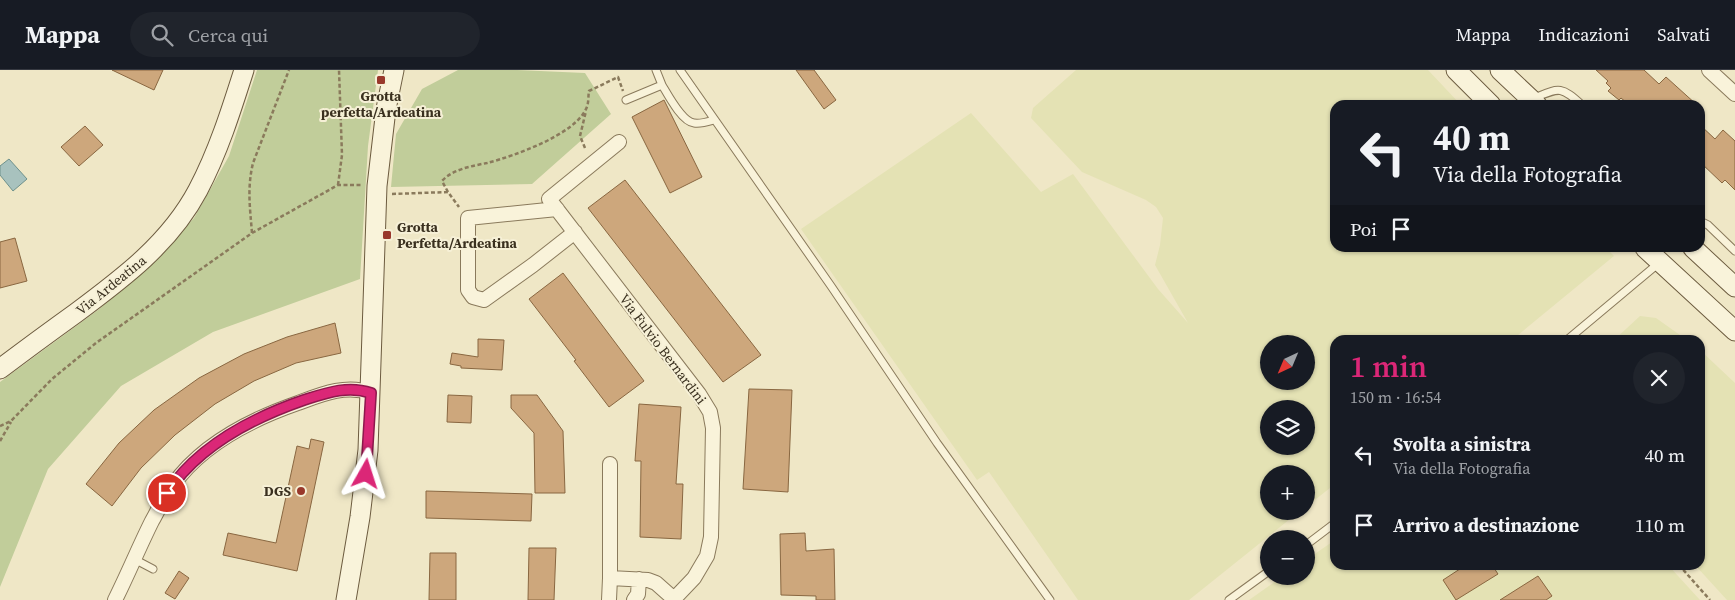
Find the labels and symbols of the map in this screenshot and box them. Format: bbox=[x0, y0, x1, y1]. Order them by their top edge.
marker: Grotta perfetta/Ardeatina bbox=[375, 74, 387, 86]
place label: Grotta perfetta/Ardeatina bbox=[321, 86, 442, 122]
place label: Grotta Perfetta/Ardeatina bbox=[397, 217, 518, 253]
marker: Grotta Perfetta/Ardeatina bbox=[381, 229, 393, 241]
street label: Via Ardeatina bbox=[72, 250, 151, 320]
street label: Via Fulvio Bernardini bbox=[615, 290, 711, 408]
north arrow bbox=[1260, 335, 1315, 390]
position arrow bbox=[339, 447, 391, 499]
pin bbox=[146, 472, 188, 514]
place label: DGS bbox=[264, 481, 291, 501]
marker: DGS bbox=[295, 485, 307, 497]

